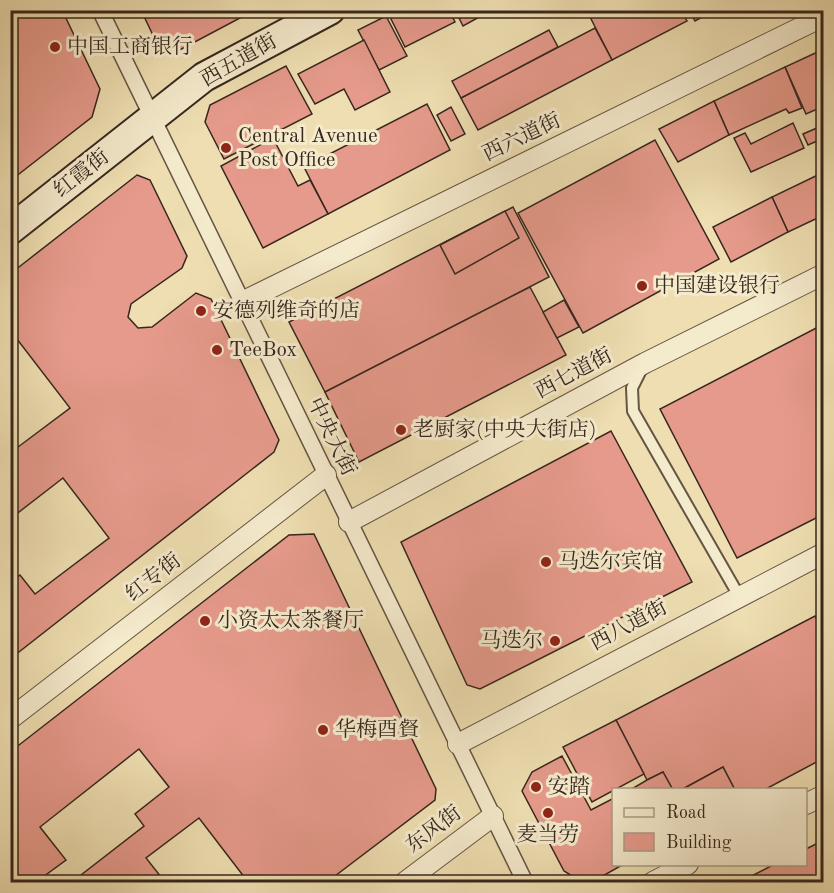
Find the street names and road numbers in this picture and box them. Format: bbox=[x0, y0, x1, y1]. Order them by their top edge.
street label: 西五道街 bbox=[196, 29, 281, 91]
street label: 西六道街 bbox=[479, 108, 564, 166]
street label: 红霞街 bbox=[49, 145, 113, 202]
street label: 西七道街 bbox=[531, 343, 616, 403]
street label: 中央大街 bbox=[303, 394, 361, 479]
street label: 红专街 bbox=[121, 549, 185, 606]
street label: 西八道街 bbox=[586, 595, 671, 655]
street label: 东风街 bbox=[401, 801, 465, 857]

